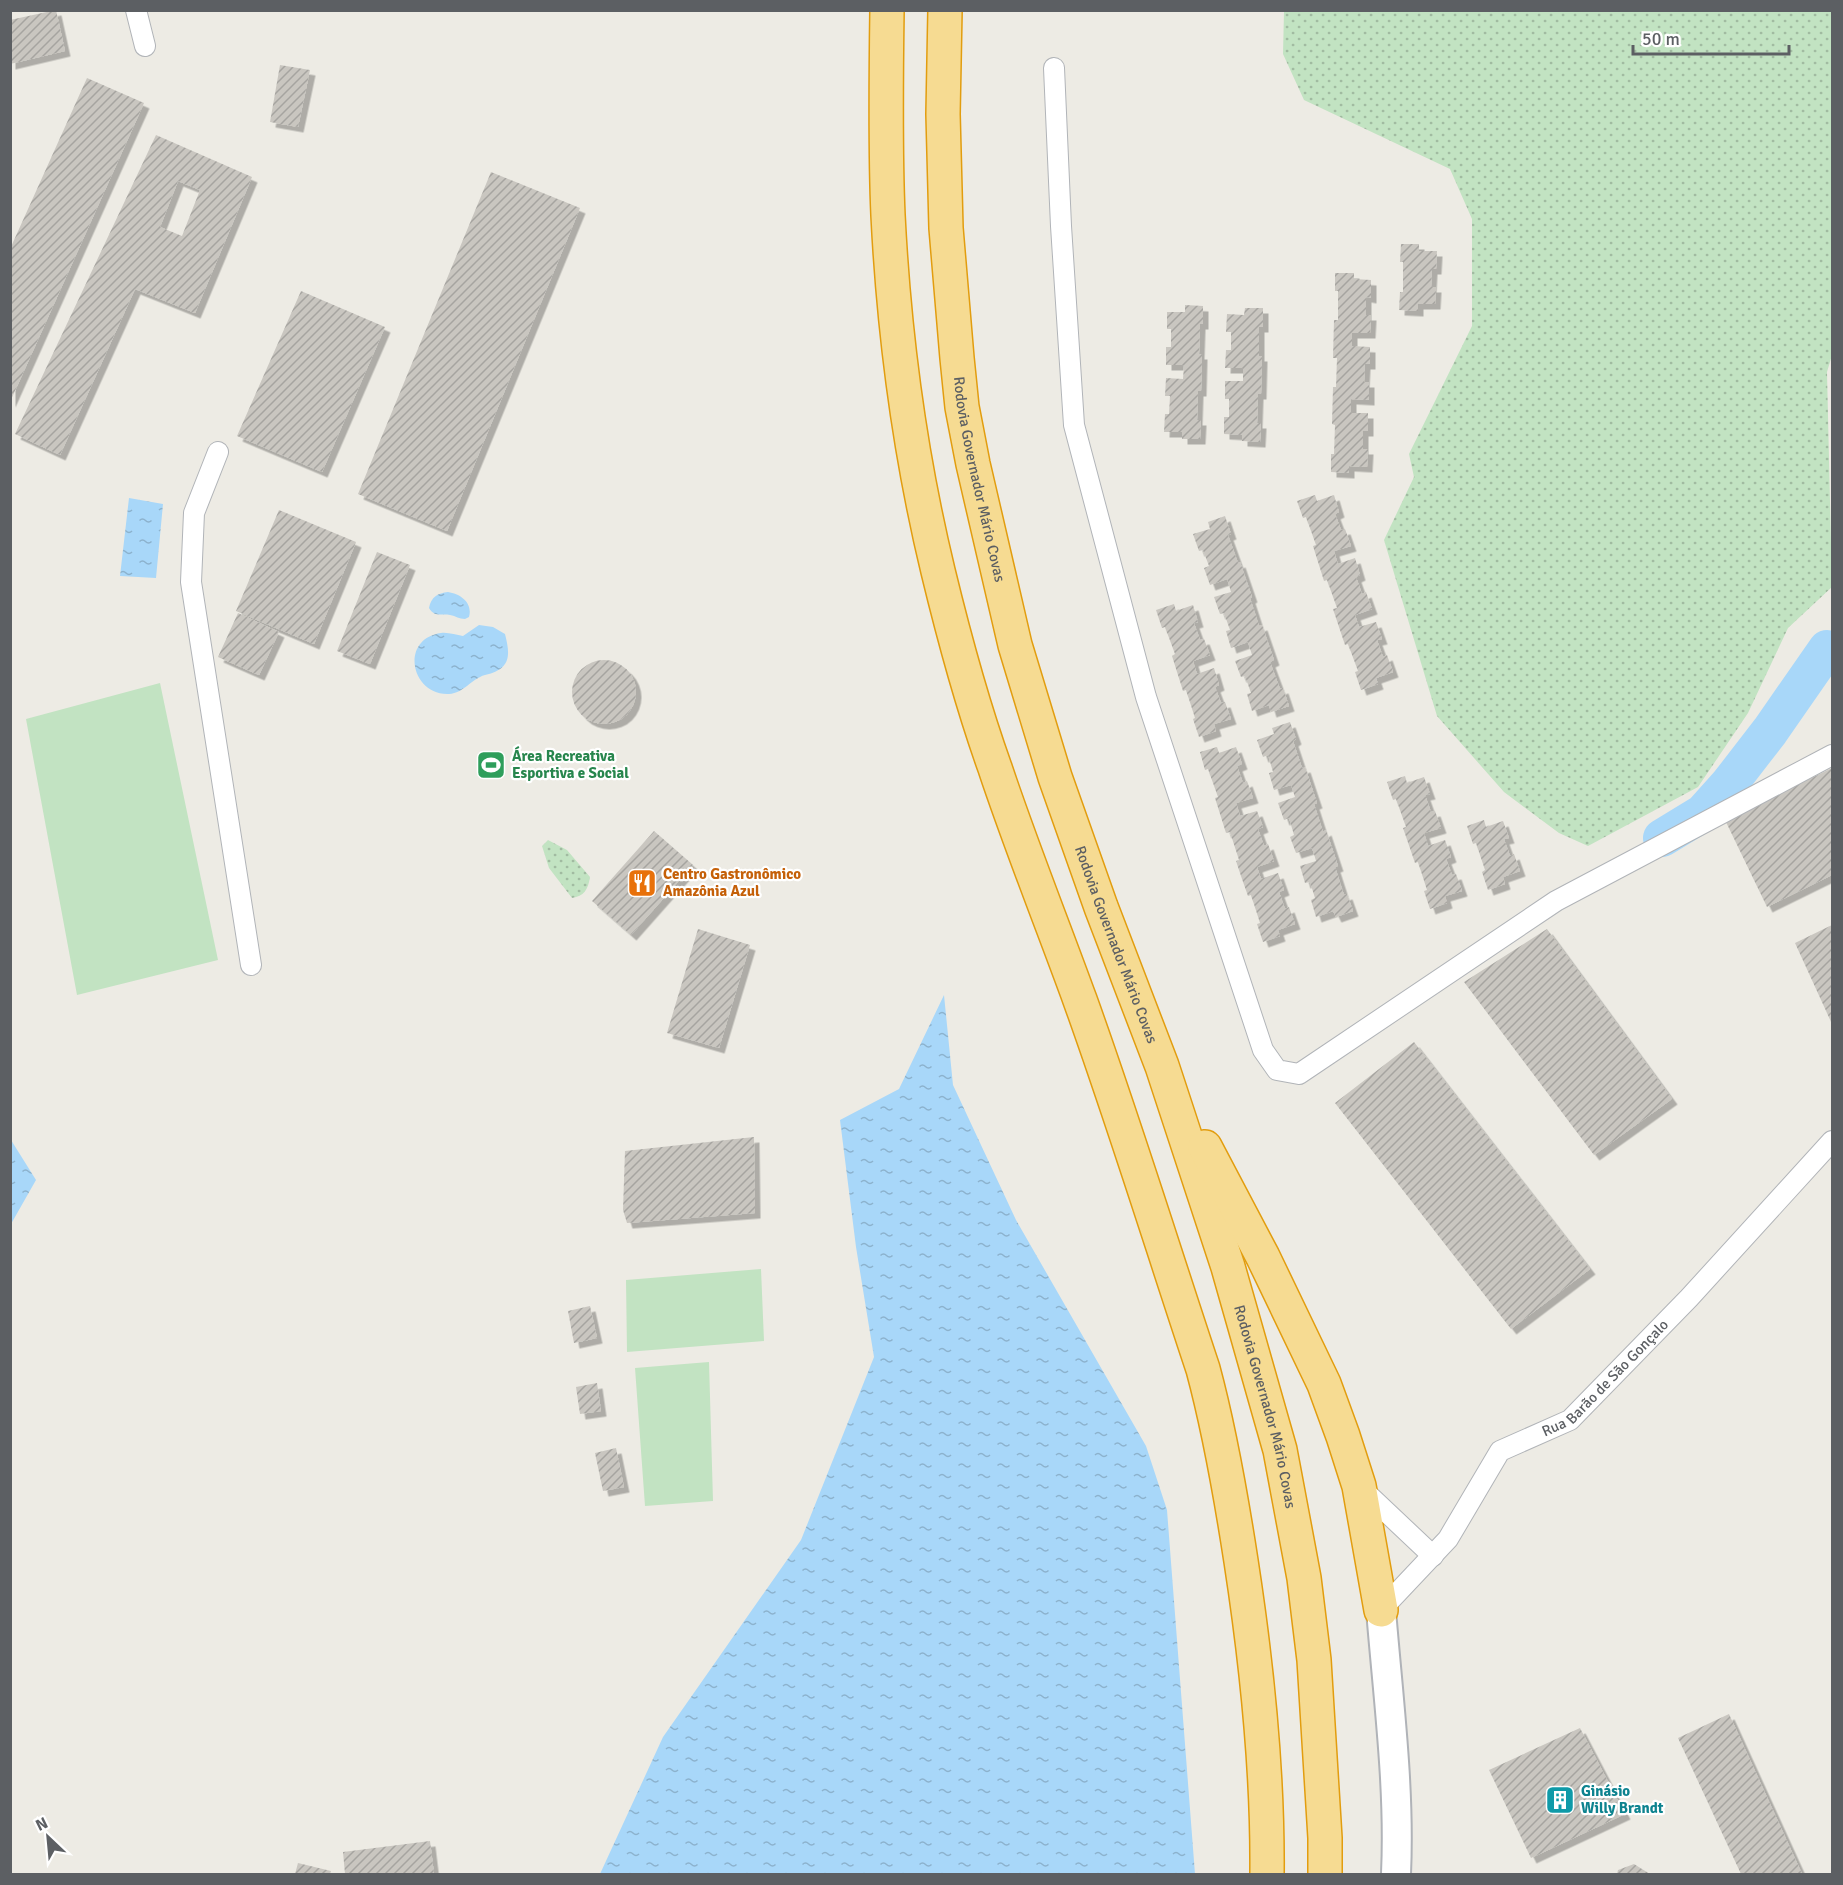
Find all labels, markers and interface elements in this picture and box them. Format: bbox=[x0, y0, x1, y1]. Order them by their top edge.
scale bar bbox=[1633, 18, 1789, 56]
text: 50 m bbox=[1642, 28, 1680, 50]
street label: Rodovia Governador Mário Covas bbox=[950, 376, 1009, 584]
place label: Área Recreativa Esportiva e Social bbox=[512, 746, 629, 782]
sports icon: Área Recreativa Esportiva e Social bbox=[475, 749, 507, 781]
street label: Rodovia Governador Mário Covas bbox=[1071, 843, 1162, 1046]
place label: Centro Gastronômico Amazônia Azul bbox=[663, 865, 801, 900]
restaurant icon: Centro Gastronômico Amazônia Azul bbox=[626, 867, 658, 899]
street label: Rodovia Governador Mário Covas bbox=[1230, 1303, 1300, 1510]
street label: Rua Barão de São Gonçalo bbox=[1539, 1315, 1672, 1440]
place label: Ginásio Willy Brandt bbox=[1581, 1782, 1664, 1817]
building icon: Ginásio Willy Brandt bbox=[1544, 1784, 1576, 1816]
north arrow bbox=[18, 1807, 78, 1867]
text: N bbox=[32, 1813, 51, 1836]

